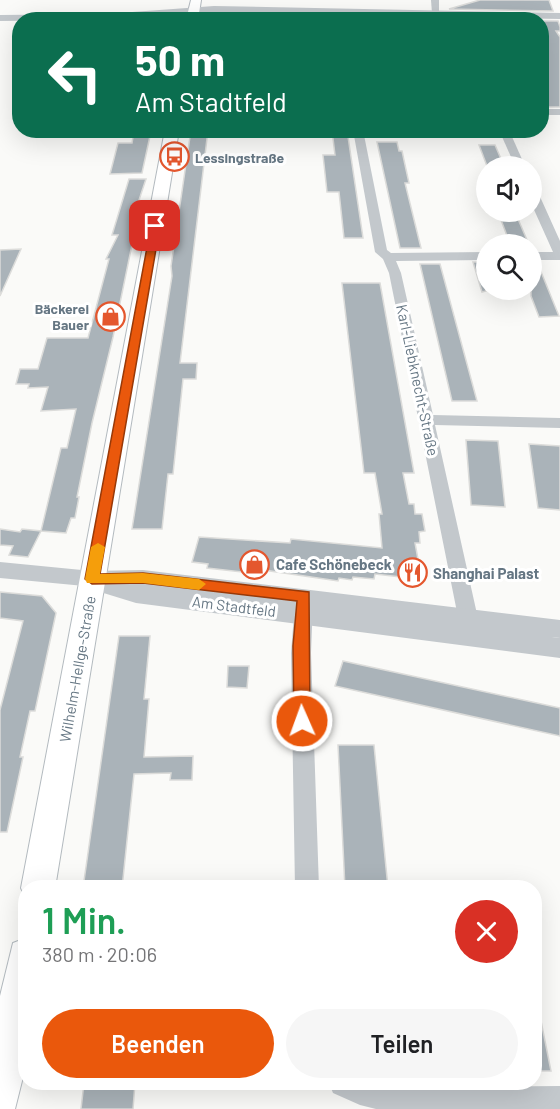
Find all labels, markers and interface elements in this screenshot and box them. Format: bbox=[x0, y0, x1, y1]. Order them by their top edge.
text: 50 m bbox=[135, 34, 225, 84]
icon: left bbox=[36, 36, 114, 114]
text: Am Stadtfeld bbox=[135, 85, 287, 117]
bus stop icon: Lessingstraße bbox=[158, 141, 190, 173]
place label: Lessingstraße bbox=[195, 149, 285, 166]
map controls bbox=[476, 156, 542, 300]
button: sound bbox=[476, 156, 542, 222]
pin bbox=[129, 200, 180, 251]
icon: arrive bbox=[138, 209, 171, 242]
button: search bbox=[476, 234, 542, 300]
place label: Bäckerei Bauer bbox=[35, 300, 90, 333]
shop icon: Bäckerei Bauer bbox=[94, 300, 126, 332]
street label: Karl-Liebknecht-Straße bbox=[393, 303, 443, 457]
shop icon: Cafe Schönebeck bbox=[239, 548, 271, 580]
place label: Cafe Schönebeck bbox=[276, 555, 392, 573]
restaurant icon: Shanghai Palast bbox=[396, 557, 428, 589]
place label: Shanghai Palast bbox=[433, 564, 539, 582]
street label: Am Stadtfeld bbox=[191, 592, 277, 620]
street label: Wilhelm-Hellge-Straße bbox=[55, 594, 99, 744]
position arrow bbox=[270, 689, 334, 753]
text: 1 Min. bbox=[42, 898, 126, 941]
button: close bbox=[455, 900, 518, 963]
text: 380 m · 20:06 bbox=[42, 942, 157, 966]
button: Beenden bbox=[42, 1009, 274, 1078]
button: Teilen bbox=[286, 1009, 518, 1078]

